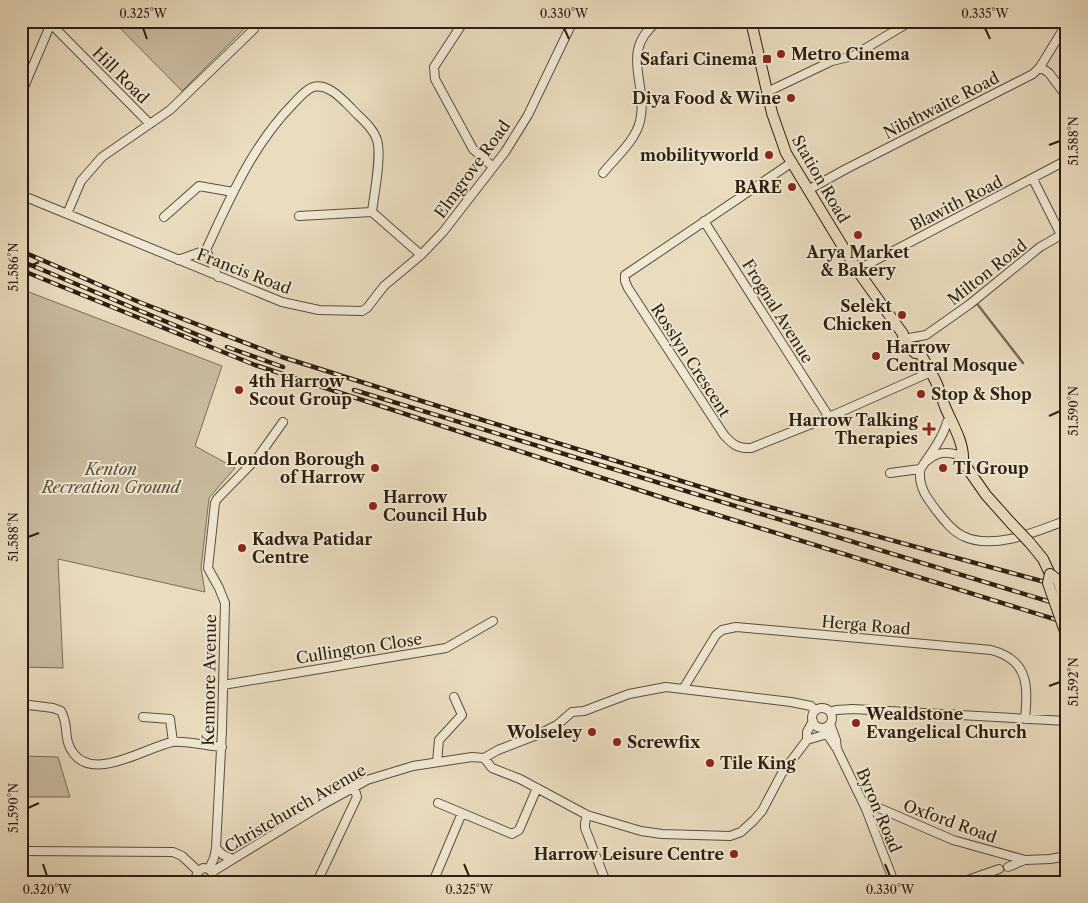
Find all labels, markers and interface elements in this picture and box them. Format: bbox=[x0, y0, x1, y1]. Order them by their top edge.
text: 0.325°W bbox=[119, 6, 168, 21]
text: 0.330°W bbox=[540, 6, 589, 21]
text: 0.335°W bbox=[961, 6, 1010, 21]
street label: Hill Road bbox=[89, 43, 154, 108]
place label: Metro Cinema bbox=[791, 44, 911, 64]
marker: Metro Cinema bbox=[775, 48, 787, 60]
place label: Safari Cinema bbox=[640, 49, 758, 69]
marker: Safari Cinema bbox=[761, 53, 773, 65]
street label: Nibthwaite Road bbox=[880, 67, 1003, 143]
place label: Diya Food & Wine bbox=[632, 88, 781, 108]
marker: Diya Food & Wine bbox=[785, 92, 797, 104]
street label: Elmgrove Road bbox=[430, 116, 514, 222]
text: 51.588°N bbox=[1066, 116, 1081, 166]
street label: Station Road bbox=[788, 132, 854, 227]
place label: mobilityworld bbox=[640, 145, 759, 165]
marker: mobilityworld bbox=[763, 149, 775, 161]
street label: Blawith Road bbox=[906, 171, 1006, 235]
place label: BARE bbox=[734, 177, 782, 197]
marker: BARE bbox=[786, 181, 798, 193]
marker: Arya Market & Bakery bbox=[852, 229, 864, 241]
street label: Milton Road bbox=[943, 235, 1031, 309]
text: 51.586°N bbox=[6, 242, 21, 292]
place label: Arya Market & Bakery bbox=[806, 242, 910, 280]
street label: Francis Road bbox=[194, 244, 294, 298]
street label: Frognal Avenue bbox=[738, 255, 818, 367]
place label: Selekt Chicken bbox=[823, 296, 893, 334]
street label: Rosslyn Crescent bbox=[647, 300, 735, 421]
marker: Selekt Chicken bbox=[896, 309, 908, 321]
place label: Harrow Central Mosque bbox=[886, 337, 1018, 375]
marker: Harrow Central Mosque bbox=[870, 350, 882, 362]
place label: 4th Harrow Scout Group bbox=[249, 371, 352, 409]
marker: 4th Harrow Scout Group bbox=[233, 384, 245, 396]
place label: Stop & Shop bbox=[931, 384, 1032, 404]
text: 51.590°N bbox=[1066, 386, 1081, 436]
marker: Stop & Shop bbox=[915, 388, 927, 400]
place label: Harrow Talking Therapies bbox=[788, 410, 919, 448]
marker: Harrow Talking Therapies bbox=[922, 422, 936, 436]
place label: London Borough of Harrow bbox=[226, 449, 366, 487]
place label: TI Group bbox=[953, 458, 1029, 478]
park label: Kenton Recreation Ground bbox=[40, 459, 182, 497]
marker: London Borough of Harrow bbox=[369, 462, 381, 474]
marker: TI Group bbox=[937, 462, 949, 474]
place label: Harrow Council Hub bbox=[383, 487, 487, 525]
marker: Harrow Council Hub bbox=[367, 500, 379, 512]
text: 51.588°N bbox=[6, 512, 21, 562]
place label: Kadwa Patidar Centre bbox=[252, 529, 372, 567]
marker: Kadwa Patidar Centre bbox=[236, 542, 248, 554]
street label: Herga Road bbox=[821, 611, 912, 639]
street label: Kenmore Avenue bbox=[198, 614, 220, 746]
street label: Cullington Close bbox=[294, 628, 424, 668]
text: 51.592°N bbox=[1066, 657, 1081, 707]
place label: Wealdstone Evangelical Church bbox=[865, 704, 1027, 742]
marker: Wealdstone Evangelical Church bbox=[850, 717, 862, 729]
place label: Wolseley bbox=[506, 722, 583, 742]
marker: Wolseley bbox=[586, 726, 598, 738]
place label: Screwfix bbox=[627, 732, 701, 752]
marker: Screwfix bbox=[611, 736, 623, 748]
place label: Tile King bbox=[720, 753, 796, 773]
marker: Tile King bbox=[704, 757, 716, 769]
street label: Christchurch Avenue bbox=[221, 759, 369, 857]
street label: Byron Road bbox=[852, 765, 906, 856]
text: 51.590°N bbox=[6, 783, 21, 833]
street label: Oxford Road bbox=[901, 795, 1000, 847]
place label: Harrow Leisure Centre bbox=[534, 844, 724, 864]
marker: Harrow Leisure Centre bbox=[728, 848, 740, 860]
text: 0.320°W bbox=[23, 882, 72, 897]
text: 0.325°W bbox=[445, 882, 494, 897]
text: 0.330°W bbox=[866, 882, 915, 897]

